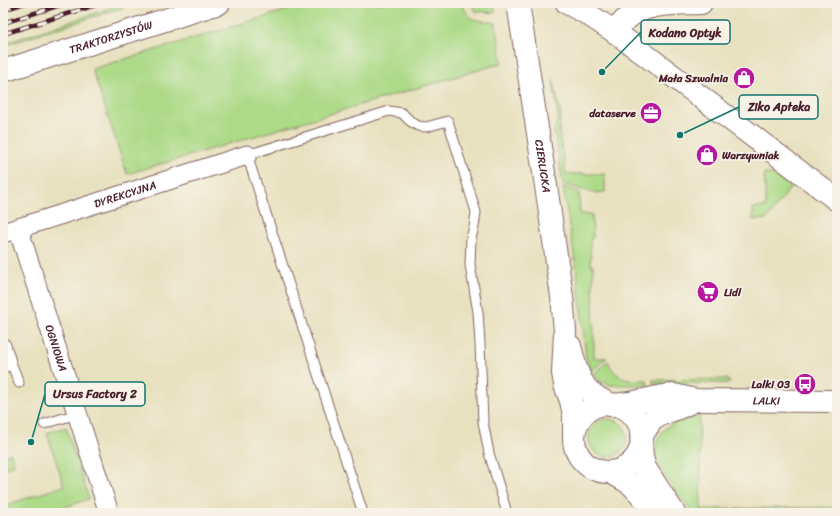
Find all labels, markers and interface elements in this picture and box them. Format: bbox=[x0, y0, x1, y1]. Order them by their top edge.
street label: TRAKTORZYSTÓW bbox=[67, 15, 155, 60]
callout: Kodano Optyk bbox=[641, 20, 730, 44]
text: Kodano Optyk bbox=[647, 22, 722, 44]
shop icon: Mała Szwalnia bbox=[731, 65, 757, 91]
place label: Mała Szwalnia bbox=[658, 69, 728, 88]
callout: Ziko Apteka bbox=[739, 95, 818, 119]
text: Ziko Apteka bbox=[747, 96, 810, 118]
office icon: dataserve bbox=[638, 100, 664, 126]
place label: dataserve bbox=[589, 104, 636, 123]
street label: CIERLICKA bbox=[529, 138, 556, 194]
shop icon: Warzywniak bbox=[694, 142, 720, 168]
place label: Warzywniak bbox=[722, 146, 779, 165]
street label: DYREKCYJNA bbox=[91, 176, 159, 213]
supermarket icon: Lidl bbox=[695, 279, 721, 305]
place label: Lidl bbox=[724, 283, 742, 302]
street label: OGNIOWA bbox=[39, 322, 72, 374]
bus stop icon: Lalki 03 bbox=[792, 371, 818, 397]
place label: Lalki 03 bbox=[752, 375, 791, 394]
callout: Ursus Factory 2 bbox=[45, 382, 145, 406]
text: Ursus Factory 2 bbox=[53, 383, 137, 405]
street label: LALKI bbox=[753, 391, 781, 411]

